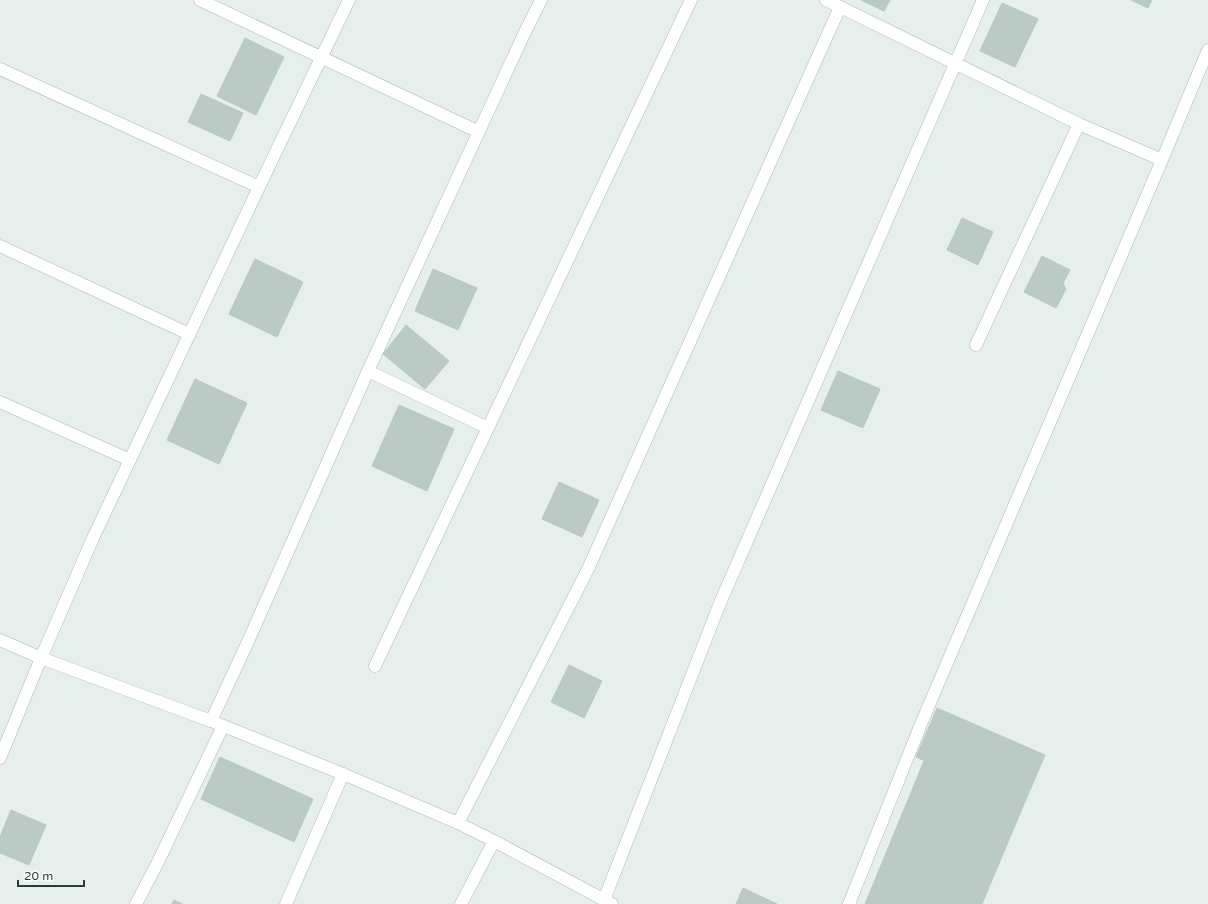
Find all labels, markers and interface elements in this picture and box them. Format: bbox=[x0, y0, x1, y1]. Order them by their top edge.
scale bar bbox=[18, 862, 84, 888]
text: 20 m bbox=[24, 869, 53, 883]

